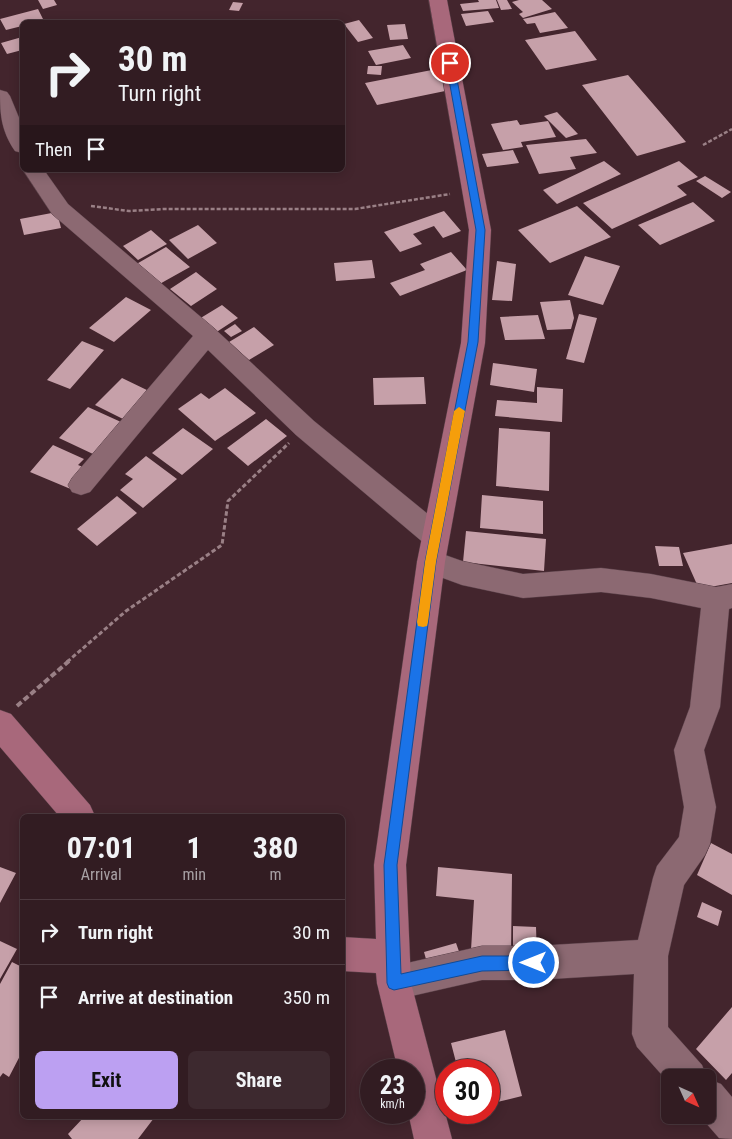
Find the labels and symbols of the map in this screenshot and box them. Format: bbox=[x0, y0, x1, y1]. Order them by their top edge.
pin bbox=[429, 42, 471, 84]
position arrow bbox=[507, 936, 559, 988]
speed limit sign: 30 bbox=[435, 1059, 500, 1124]
north arrow bbox=[661, 1069, 716, 1124]

